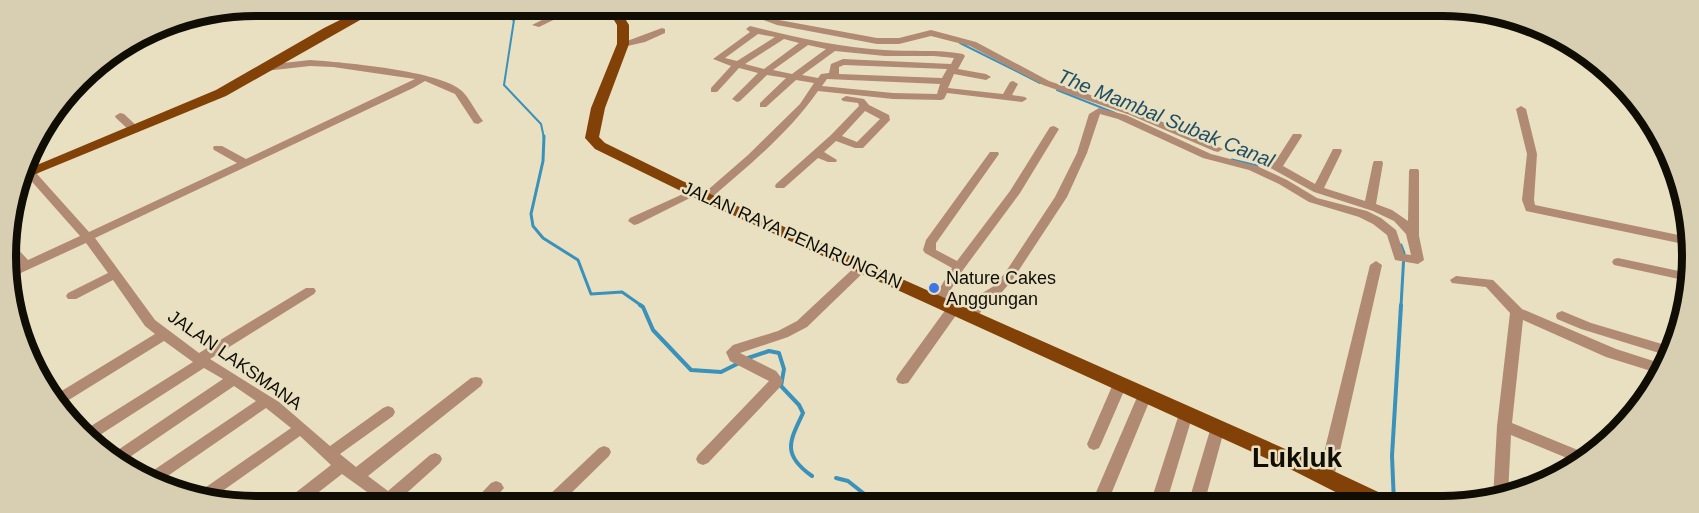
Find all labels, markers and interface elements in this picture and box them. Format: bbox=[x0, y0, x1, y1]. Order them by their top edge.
water label: The Mambal Subak Canal bbox=[1055, 64, 1278, 172]
street label: JALAN RAYA PENARUNGAN bbox=[679, 177, 905, 293]
place label: Nature Cakes Anggungan bbox=[946, 268, 1056, 309]
marker: Nature Cakes Anggungan bbox=[927, 281, 941, 295]
street label: JALAN LAKSMANA bbox=[164, 306, 306, 414]
district label: Lukluk bbox=[1252, 442, 1343, 473]

